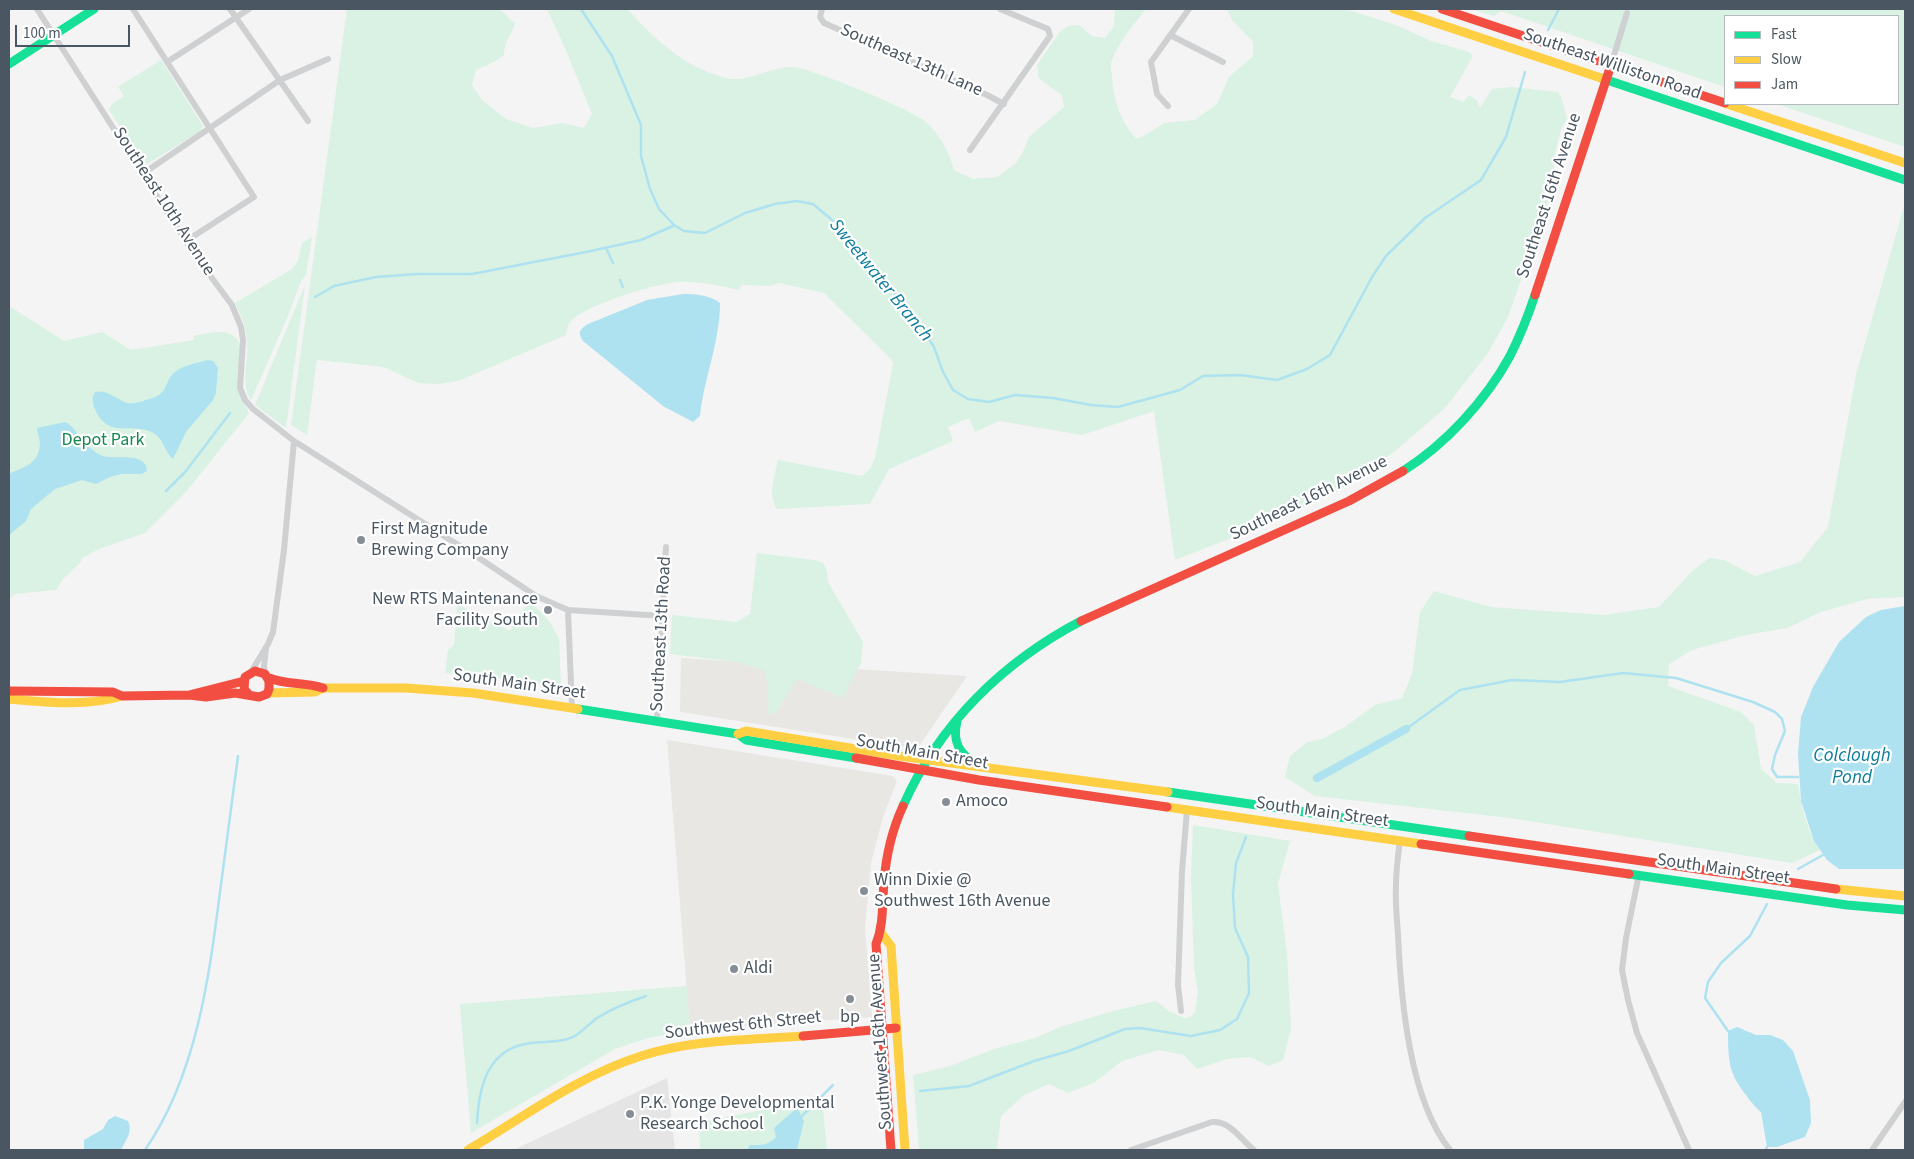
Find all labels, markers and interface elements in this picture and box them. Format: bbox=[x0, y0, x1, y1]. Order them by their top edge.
scale bar bbox=[18, 15, 132, 47]
legend bbox=[1724, 15, 1899, 105]
street label: Southeast 13th Lane bbox=[836, 20, 986, 102]
text: 100 m bbox=[23, 23, 61, 44]
street label: Southeast Williston Road bbox=[1520, 24, 1704, 106]
text: Fast bbox=[1771, 24, 1797, 45]
text: Slow bbox=[1771, 49, 1802, 70]
text: Jam bbox=[1771, 74, 1798, 95]
street label: Southeast 16th Avenue bbox=[1513, 111, 1587, 281]
street label: Southeast 10th Avenue bbox=[107, 124, 219, 280]
water label: Sweetwater Branch bbox=[823, 215, 937, 347]
park label: Depot Park bbox=[62, 430, 144, 452]
street label: Southeast 16th Avenue bbox=[1227, 451, 1391, 547]
place label: First Magnitude Brewing Company bbox=[371, 519, 509, 562]
marker: First Magnitude Brewing Company bbox=[355, 534, 367, 546]
street label: Southeast 13th Road bbox=[647, 556, 677, 712]
place label: New RTS Maintenance Facility South bbox=[372, 589, 538, 632]
marker: New RTS Maintenance Facility South bbox=[542, 604, 554, 616]
street label: South Main Street bbox=[451, 665, 587, 705]
street label: South Main Street bbox=[854, 731, 990, 775]
water label: Colclough Pond bbox=[1813, 746, 1891, 790]
place label: Amoco bbox=[956, 791, 1008, 813]
street label: South Main Street bbox=[1254, 793, 1390, 833]
marker: Amoco bbox=[940, 796, 952, 808]
street label: South Main Street bbox=[1655, 850, 1791, 890]
place label: Winn Dixie @ Southwest 16th Avenue bbox=[874, 870, 1051, 912]
marker: Winn Dixie @ Southwest 16th Avenue bbox=[858, 885, 870, 897]
street label: Southwest 16th Avenue bbox=[864, 953, 898, 1131]
place label: Aldi bbox=[744, 958, 773, 980]
marker: Aldi bbox=[728, 963, 740, 975]
marker: bp bbox=[844, 993, 856, 1005]
street label: Southwest 6th Street bbox=[664, 1007, 822, 1045]
place label: bp bbox=[840, 1007, 860, 1029]
place label: P.K. Yonge Developmental Research School bbox=[640, 1093, 835, 1136]
marker: P.K. Yonge Developmental Research School bbox=[624, 1108, 636, 1120]

